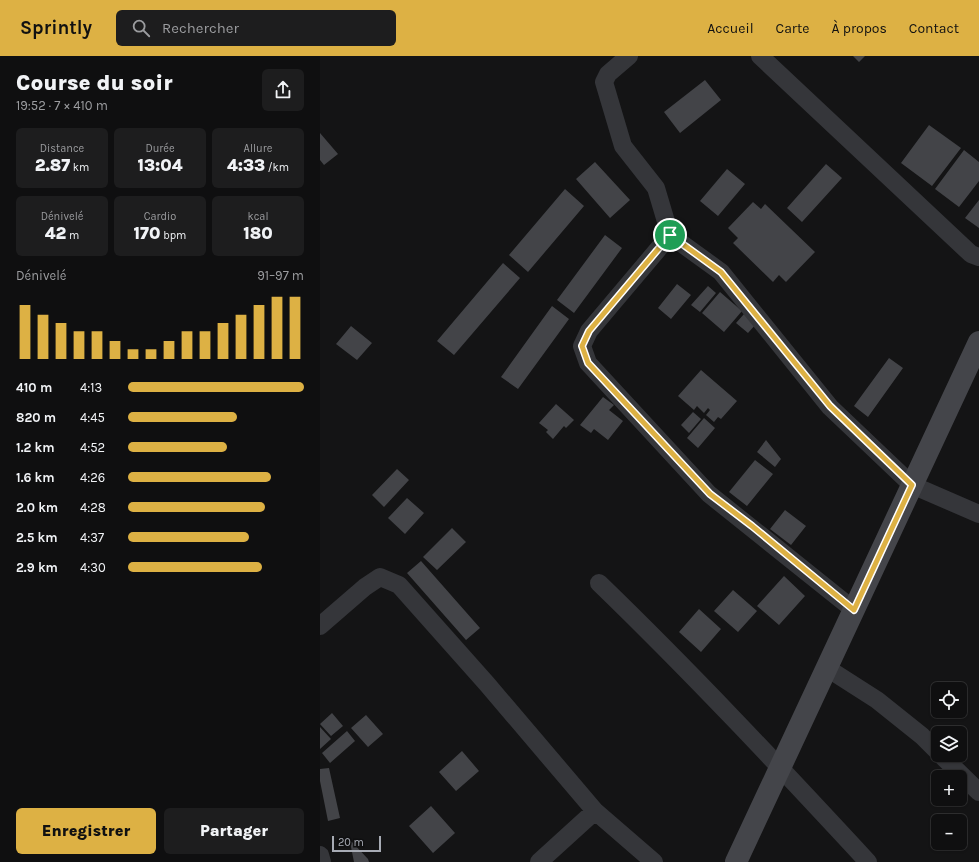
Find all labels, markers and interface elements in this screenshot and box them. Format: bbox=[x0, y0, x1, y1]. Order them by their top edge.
search box bbox=[116, 10, 396, 46]
text: Sprintly bbox=[20, 17, 92, 39]
icon: search bbox=[130, 17, 152, 39]
text: Rechercher bbox=[162, 19, 239, 37]
text: Accueil bbox=[707, 20, 754, 37]
text: Carte bbox=[776, 20, 809, 37]
text: À propos bbox=[831, 20, 887, 37]
text: Contact bbox=[909, 20, 959, 37]
button: share bbox=[262, 69, 304, 111]
text: Course du soir bbox=[16, 70, 173, 96]
text: 19:52 · 7 × 410 m bbox=[16, 98, 108, 113]
text: Distance bbox=[40, 142, 84, 155]
text: Durée bbox=[145, 142, 175, 155]
text: Allure bbox=[244, 142, 272, 155]
text: 2.87 bbox=[35, 155, 70, 175]
text: 13:04 bbox=[137, 155, 183, 175]
text: 4:33 bbox=[227, 155, 265, 175]
text: km bbox=[70, 161, 89, 174]
text: /km bbox=[265, 161, 289, 174]
text: Dénivelé bbox=[41, 210, 83, 223]
text: Cardio bbox=[144, 210, 176, 223]
text: kcal bbox=[247, 210, 269, 223]
pin bbox=[653, 218, 687, 252]
text: 42 bbox=[45, 223, 66, 243]
text: 170 bbox=[134, 223, 161, 243]
text: 180 bbox=[243, 223, 273, 243]
icon: arrive bbox=[659, 224, 681, 246]
text: m bbox=[66, 229, 79, 242]
text: bpm bbox=[161, 229, 186, 242]
text: Dénivelé bbox=[16, 268, 67, 283]
text: 91–97 m bbox=[257, 268, 304, 283]
text: 410 m bbox=[16, 380, 52, 395]
text: 4:13 bbox=[80, 380, 102, 395]
text: 820 m bbox=[16, 410, 56, 425]
text: 4:45 bbox=[80, 410, 105, 425]
text: 1.2 km bbox=[16, 440, 55, 455]
text: 4:52 bbox=[80, 440, 105, 455]
text: 1.6 km bbox=[16, 470, 55, 485]
text: 4:26 bbox=[80, 470, 105, 485]
text: 2.0 km bbox=[16, 500, 58, 515]
text: 4:28 bbox=[80, 500, 106, 515]
text: 2.5 km bbox=[16, 530, 58, 545]
text: 4:37 bbox=[80, 530, 104, 545]
text: 2.9 km bbox=[16, 560, 58, 575]
text: 4:30 bbox=[80, 560, 106, 575]
map controls bbox=[931, 682, 967, 850]
button: locate bbox=[931, 682, 967, 718]
button: layers bbox=[931, 726, 967, 762]
button: + bbox=[931, 770, 967, 806]
button: Enregistrer bbox=[16, 808, 156, 854]
button: Partager bbox=[164, 808, 304, 854]
button: − bbox=[931, 814, 967, 850]
scale bar bbox=[332, 834, 381, 853]
text: 20 m bbox=[338, 836, 364, 849]

